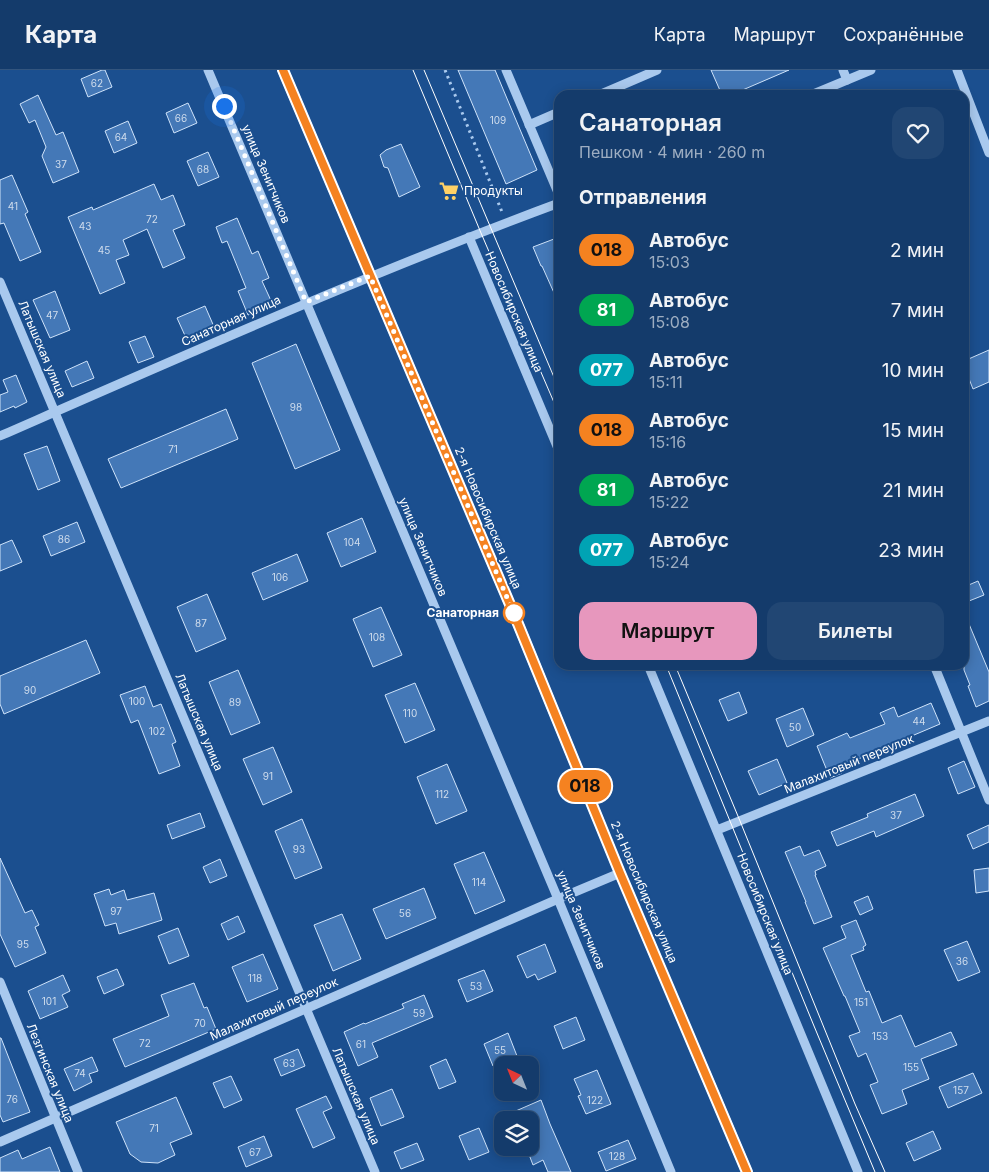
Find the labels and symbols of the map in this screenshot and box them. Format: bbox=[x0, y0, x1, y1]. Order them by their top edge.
house number: 62 bbox=[91, 77, 103, 89]
your location bbox=[212, 94, 237, 119]
house number: 66 bbox=[175, 112, 187, 124]
house number: 109 bbox=[490, 114, 506, 126]
street label: улица Зенитчиков bbox=[239, 122, 294, 226]
house number: 64 bbox=[115, 131, 127, 143]
house number: 37 bbox=[55, 158, 67, 170]
house number: 68 bbox=[197, 163, 209, 175]
supermarket icon: Продукты bbox=[438, 180, 460, 202]
place label: Продукты bbox=[464, 183, 523, 198]
house number: 41 bbox=[8, 200, 18, 212]
house number: 72 bbox=[146, 213, 158, 225]
house number: 43 bbox=[79, 220, 91, 232]
house number: 45 bbox=[98, 244, 110, 256]
street label: Новосибирская улица bbox=[482, 249, 547, 374]
street label: Санаторная улица bbox=[179, 292, 283, 349]
street label: Латышская улица bbox=[15, 298, 70, 400]
house number: 47 bbox=[46, 309, 58, 321]
house number: 98 bbox=[290, 401, 302, 413]
house number: 71 bbox=[168, 443, 178, 455]
street label: 2-я Новосибирская улица bbox=[452, 445, 525, 591]
street label: улица Зенитчиков bbox=[396, 495, 451, 599]
house number: 86 bbox=[58, 533, 70, 545]
house number: 104 bbox=[344, 536, 360, 548]
house number: 106 bbox=[272, 571, 288, 583]
marker: Санаторная bbox=[503, 602, 525, 624]
place label: Санаторная bbox=[427, 605, 499, 620]
house number: 87 bbox=[195, 617, 207, 629]
house number: 108 bbox=[369, 631, 385, 643]
street label: Латышская улица bbox=[172, 671, 227, 773]
house number: 90 bbox=[24, 684, 36, 696]
house number: 100 bbox=[129, 695, 145, 707]
house number: 89 bbox=[229, 696, 241, 708]
house number: 110 bbox=[403, 707, 417, 719]
house number: 44 bbox=[913, 715, 925, 727]
house number: 50 bbox=[789, 721, 801, 733]
house number: 102 bbox=[149, 725, 165, 737]
street label: Малахитовый переулок bbox=[782, 730, 916, 796]
house number: 91 bbox=[263, 770, 273, 782]
line badge: 018 bbox=[556, 770, 614, 802]
house number: 112 bbox=[435, 788, 449, 800]
house number: 37 bbox=[890, 809, 902, 821]
street label: 2-я Новосибирская улица bbox=[608, 819, 681, 965]
house number: 93 bbox=[293, 843, 305, 855]
street label: Новосибирская улица bbox=[734, 851, 797, 977]
street label: улица Зенитчиков bbox=[554, 868, 609, 972]
house number: 114 bbox=[472, 876, 486, 888]
house number: 97 bbox=[110, 905, 122, 917]
house number: 56 bbox=[399, 907, 411, 919]
house number: 95 bbox=[17, 938, 29, 950]
house number: 36 bbox=[956, 955, 968, 967]
house number: 118 bbox=[248, 972, 262, 984]
street label: Малахитовый переулок bbox=[207, 973, 341, 1044]
house number: 53 bbox=[470, 980, 482, 992]
house number: 101 bbox=[42, 995, 56, 1007]
house number: 151 bbox=[854, 996, 868, 1008]
house number: 59 bbox=[413, 1007, 425, 1019]
house number: 70 bbox=[194, 1017, 206, 1029]
street label: Лезгинская улица bbox=[24, 1021, 77, 1125]
house number: 153 bbox=[872, 1030, 888, 1042]
house number: 72 bbox=[139, 1037, 151, 1049]
house number: 61 bbox=[356, 1038, 366, 1050]
house number: 55 bbox=[494, 1044, 506, 1056]
street label: Латышская улица bbox=[329, 1045, 384, 1147]
north arrow bbox=[494, 1056, 539, 1101]
house number: 63 bbox=[283, 1057, 295, 1069]
house number: 155 bbox=[903, 1061, 919, 1073]
house number: 74 bbox=[74, 1067, 86, 1079]
house number: 157 bbox=[953, 1084, 969, 1096]
house number: 76 bbox=[6, 1093, 18, 1105]
house number: 122 bbox=[587, 1094, 603, 1106]
house number: 71 bbox=[149, 1122, 159, 1134]
house number: 67 bbox=[249, 1146, 261, 1158]
house number: 128 bbox=[609, 1150, 625, 1162]

